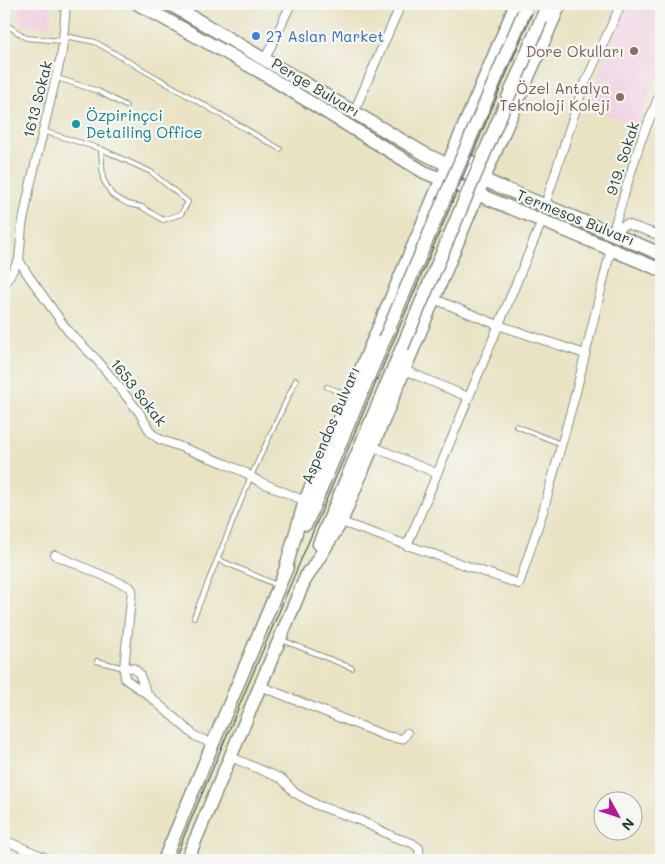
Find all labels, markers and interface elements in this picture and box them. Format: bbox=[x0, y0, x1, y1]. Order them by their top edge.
place label: 27 Aslan Market bbox=[266, 26, 384, 46]
marker: 27 Aslan Market bbox=[250, 30, 262, 42]
place label: Dore Okulları bbox=[526, 41, 624, 61]
marker: Dore Okulları bbox=[628, 45, 640, 57]
street label: Perge Bulvarı bbox=[268, 53, 364, 121]
street label: 1613 Sokak bbox=[18, 58, 56, 140]
place label: Özel Antalya Teknoloji Koleji bbox=[499, 78, 610, 115]
marker: Özel Antalya Teknoloji Koleji bbox=[614, 91, 626, 103]
place label: Özpirinçci Detailing Office bbox=[86, 105, 203, 142]
marker: Özpirinçci Detailing Office bbox=[70, 118, 82, 130]
street label: 919. Sokak bbox=[601, 119, 643, 197]
street label: Termesos Bulvarı bbox=[514, 184, 638, 250]
street label: 1653 Sokak bbox=[106, 354, 172, 430]
street label: Aspendos Bulvarı bbox=[296, 363, 364, 487]
north arrow bbox=[592, 792, 642, 842]
text: N bbox=[618, 814, 639, 835]

